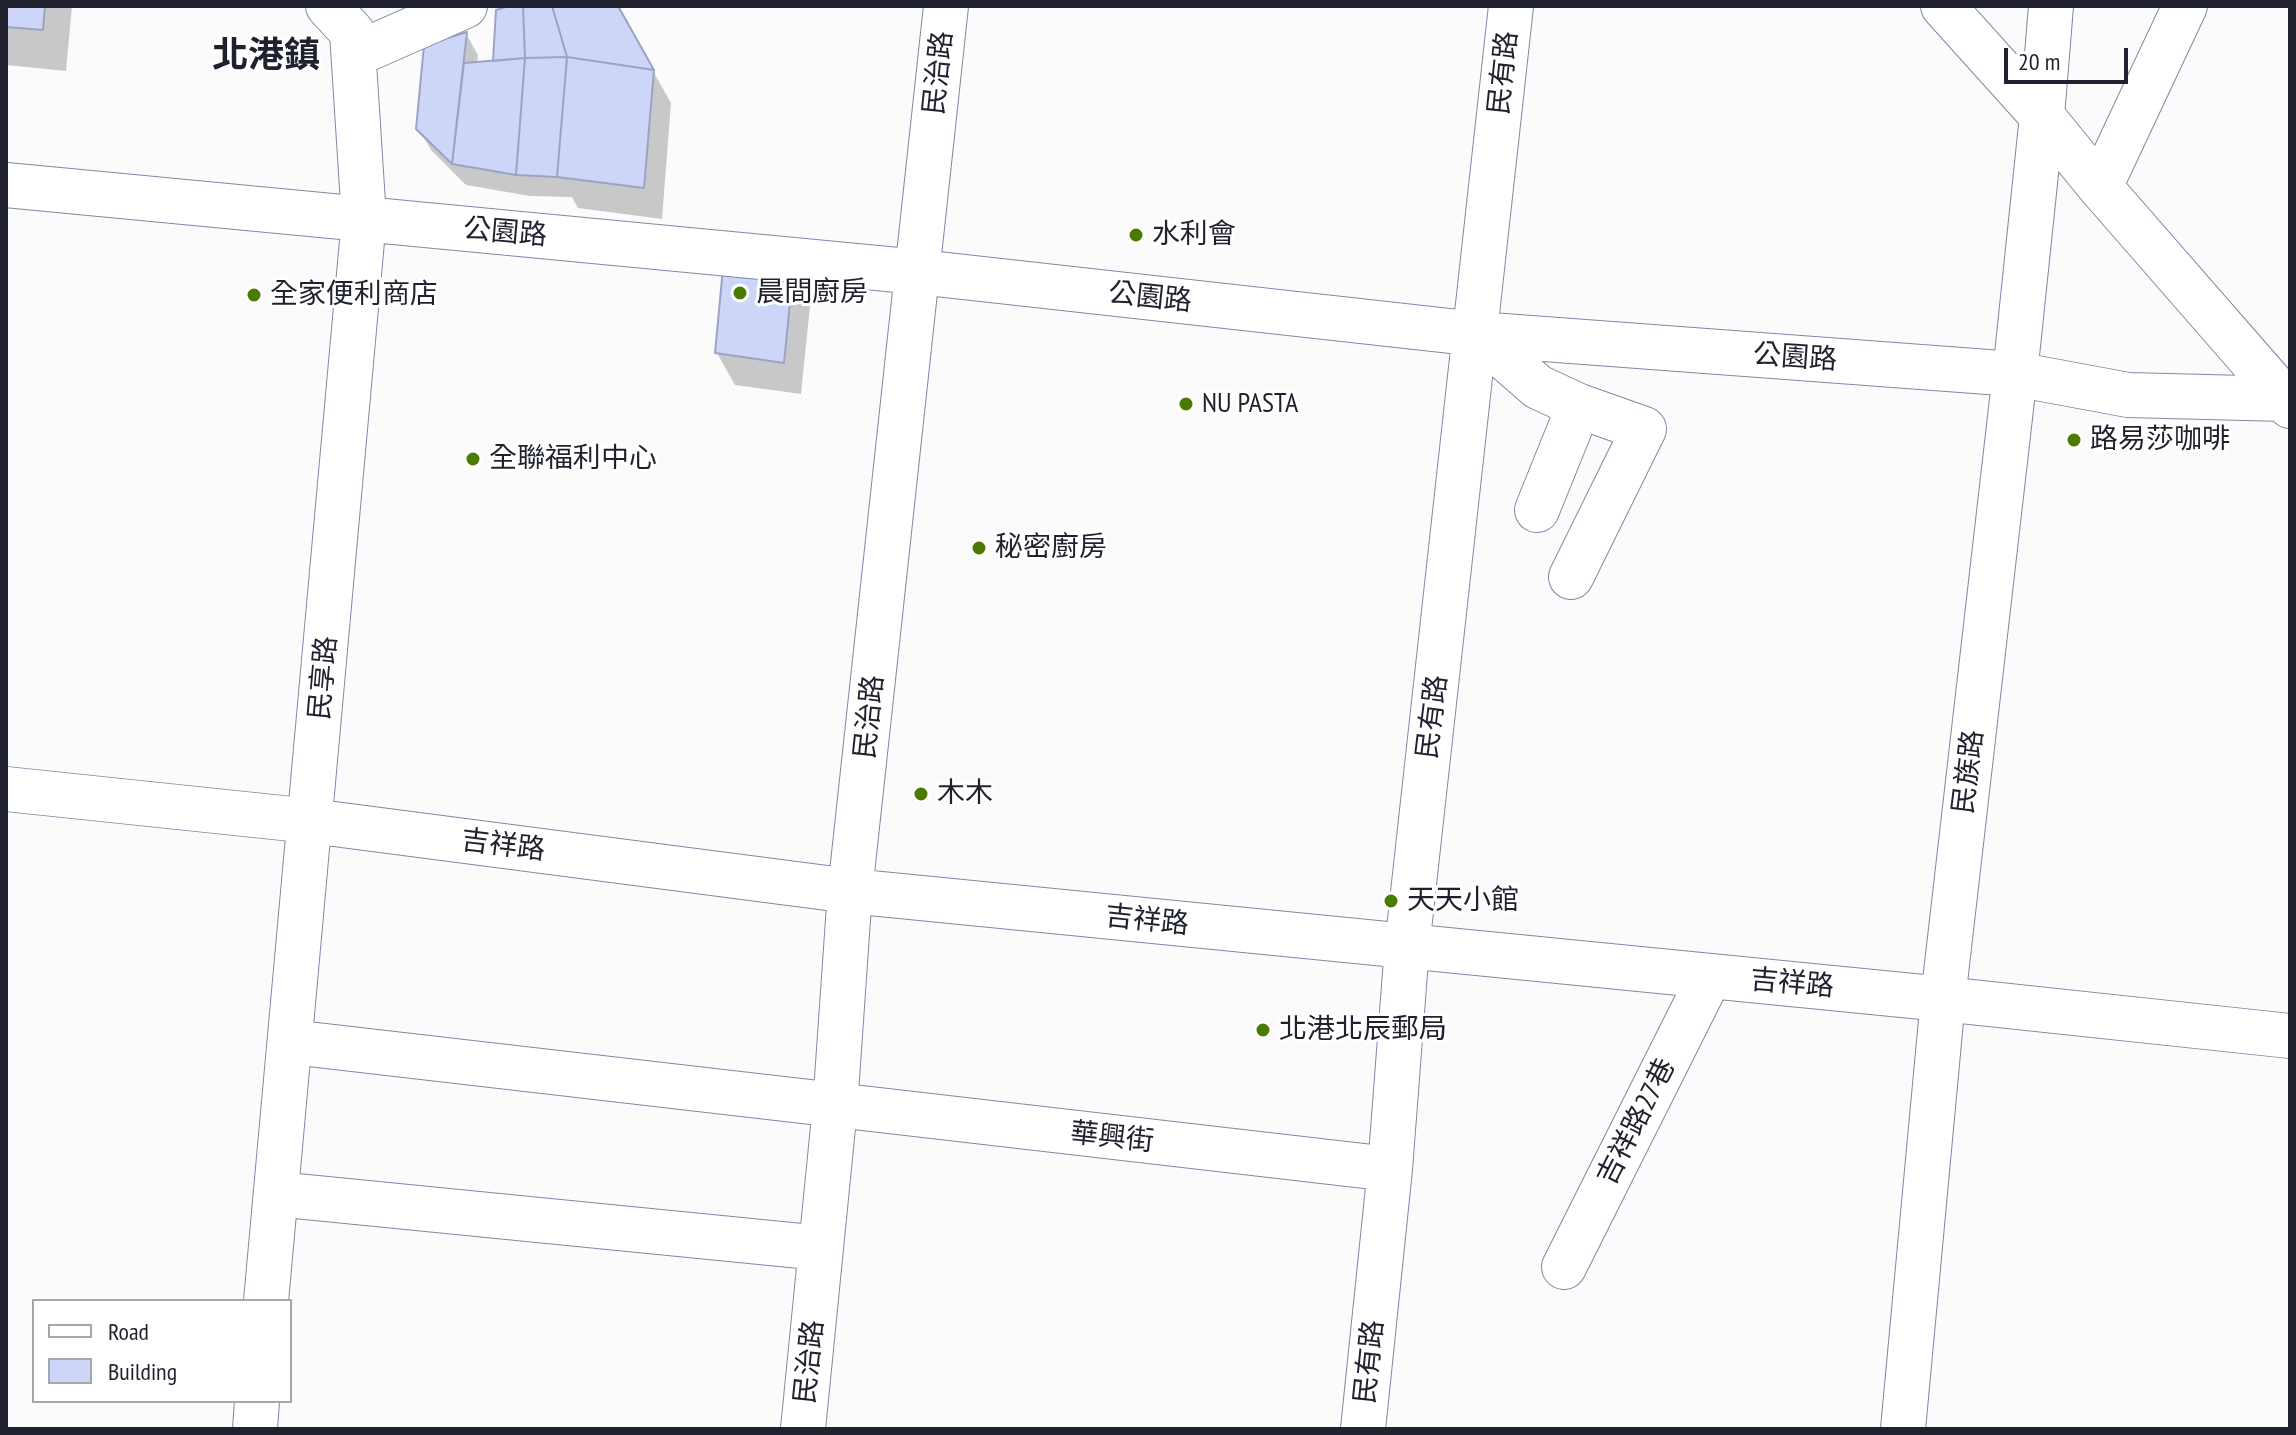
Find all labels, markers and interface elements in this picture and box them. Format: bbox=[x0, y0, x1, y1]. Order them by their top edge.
street label: 民治路 bbox=[918, 29, 960, 117]
street label: 民有路 bbox=[1483, 29, 1525, 117]
scale bar bbox=[2008, 32, 2132, 82]
district label: 北港鎮 bbox=[212, 35, 320, 79]
text: 20 m bbox=[2018, 46, 2060, 77]
street label: 公園路 bbox=[462, 213, 548, 253]
place label: 水利會 bbox=[1152, 218, 1236, 252]
marker: 水利會 bbox=[1127, 226, 1145, 244]
place label: 晨間廚房 bbox=[756, 276, 868, 310]
street label: 公園路 bbox=[1106, 277, 1194, 319]
place label: 全家便利商店 bbox=[270, 278, 438, 312]
marker: 晨間廚房 bbox=[731, 284, 749, 302]
marker: 全家便利商店 bbox=[245, 286, 263, 304]
street label: 公園路 bbox=[1752, 338, 1838, 378]
place label: NU PASTA bbox=[1202, 387, 1298, 421]
marker: NU PASTA bbox=[1177, 395, 1195, 413]
place label: 路易莎咖啡 bbox=[2090, 423, 2230, 457]
marker: 路易莎咖啡 bbox=[2065, 431, 2083, 449]
place label: 全聯福利中心 bbox=[489, 442, 657, 476]
marker: 全聯福利中心 bbox=[464, 450, 482, 468]
place label: 秘密廚房 bbox=[995, 531, 1107, 565]
marker: 秘密廚房 bbox=[970, 539, 988, 557]
street label: 民享路 bbox=[304, 635, 344, 721]
street label: 民治路 bbox=[849, 673, 891, 761]
street label: 民有路 bbox=[1411, 673, 1455, 761]
street label: 民族路 bbox=[1947, 728, 1991, 816]
place label: 木木 bbox=[937, 777, 993, 811]
marker: 木木 bbox=[912, 785, 930, 803]
street label: 吉祥路 bbox=[459, 824, 547, 868]
place label: 天天小館 bbox=[1407, 884, 1519, 918]
marker: 天天小館 bbox=[1382, 892, 1400, 910]
street label: 吉祥路 bbox=[1103, 900, 1191, 942]
street label: 吉祥路 bbox=[1749, 964, 1835, 1004]
place label: 北港北辰郵局 bbox=[1279, 1013, 1447, 1047]
marker: 北港北辰郵局 bbox=[1254, 1021, 1272, 1039]
street label: 吉祥路27巷 bbox=[1591, 1053, 1683, 1191]
street label: 華興街 bbox=[1068, 1117, 1156, 1159]
legend bbox=[32, 1299, 292, 1403]
text: Road bbox=[108, 1316, 149, 1347]
street label: 民治路 bbox=[789, 1318, 831, 1406]
street label: 民有路 bbox=[1349, 1318, 1391, 1406]
text: Building bbox=[108, 1356, 177, 1387]

